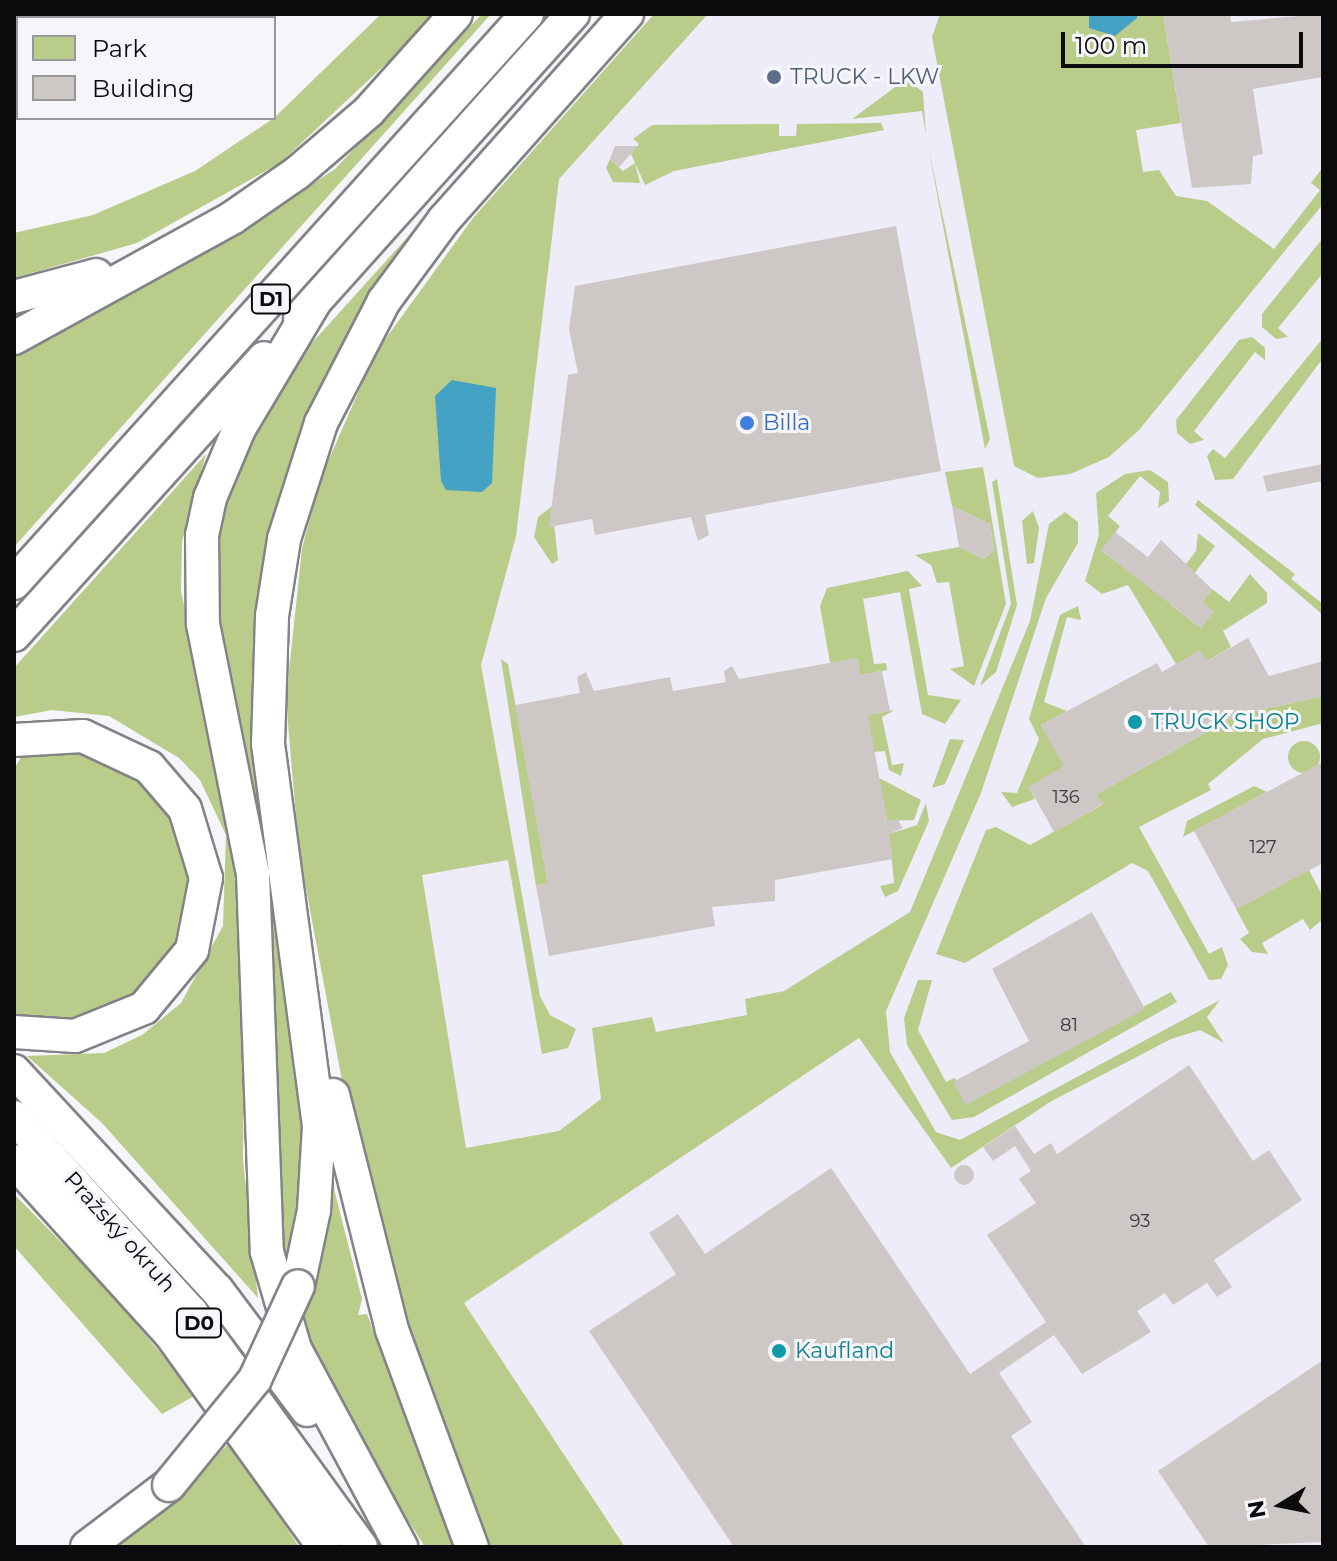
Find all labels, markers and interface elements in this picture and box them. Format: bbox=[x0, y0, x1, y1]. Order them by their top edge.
legend bbox=[16, 16, 276, 120]
scale bar bbox=[1065, 16, 1307, 66]
text: 100 m bbox=[1075, 31, 1147, 60]
text: Park bbox=[92, 34, 147, 63]
place label: TRUCK - LKW bbox=[790, 64, 939, 90]
marker: TRUCK - LKW bbox=[765, 68, 783, 86]
text: Building bbox=[92, 74, 195, 103]
road number: D1 bbox=[249, 283, 293, 315]
place label: Billa bbox=[763, 410, 810, 436]
marker: Billa bbox=[738, 414, 756, 432]
place label: TRUCK SHOP bbox=[1151, 709, 1300, 735]
marker: TRUCK SHOP bbox=[1126, 713, 1144, 731]
house number: 136 bbox=[1052, 786, 1080, 808]
house number: 127 bbox=[1249, 836, 1277, 858]
house number: 81 bbox=[1060, 1014, 1078, 1036]
street label: Pražský okruh bbox=[59, 1166, 181, 1298]
house number: 93 bbox=[1130, 1210, 1150, 1232]
road number: D0 bbox=[175, 1307, 223, 1339]
place label: Kaufland bbox=[795, 1338, 894, 1364]
marker: Kaufland bbox=[770, 1342, 788, 1360]
north arrow bbox=[1241, 1465, 1321, 1545]
text: N bbox=[1242, 1498, 1272, 1520]

